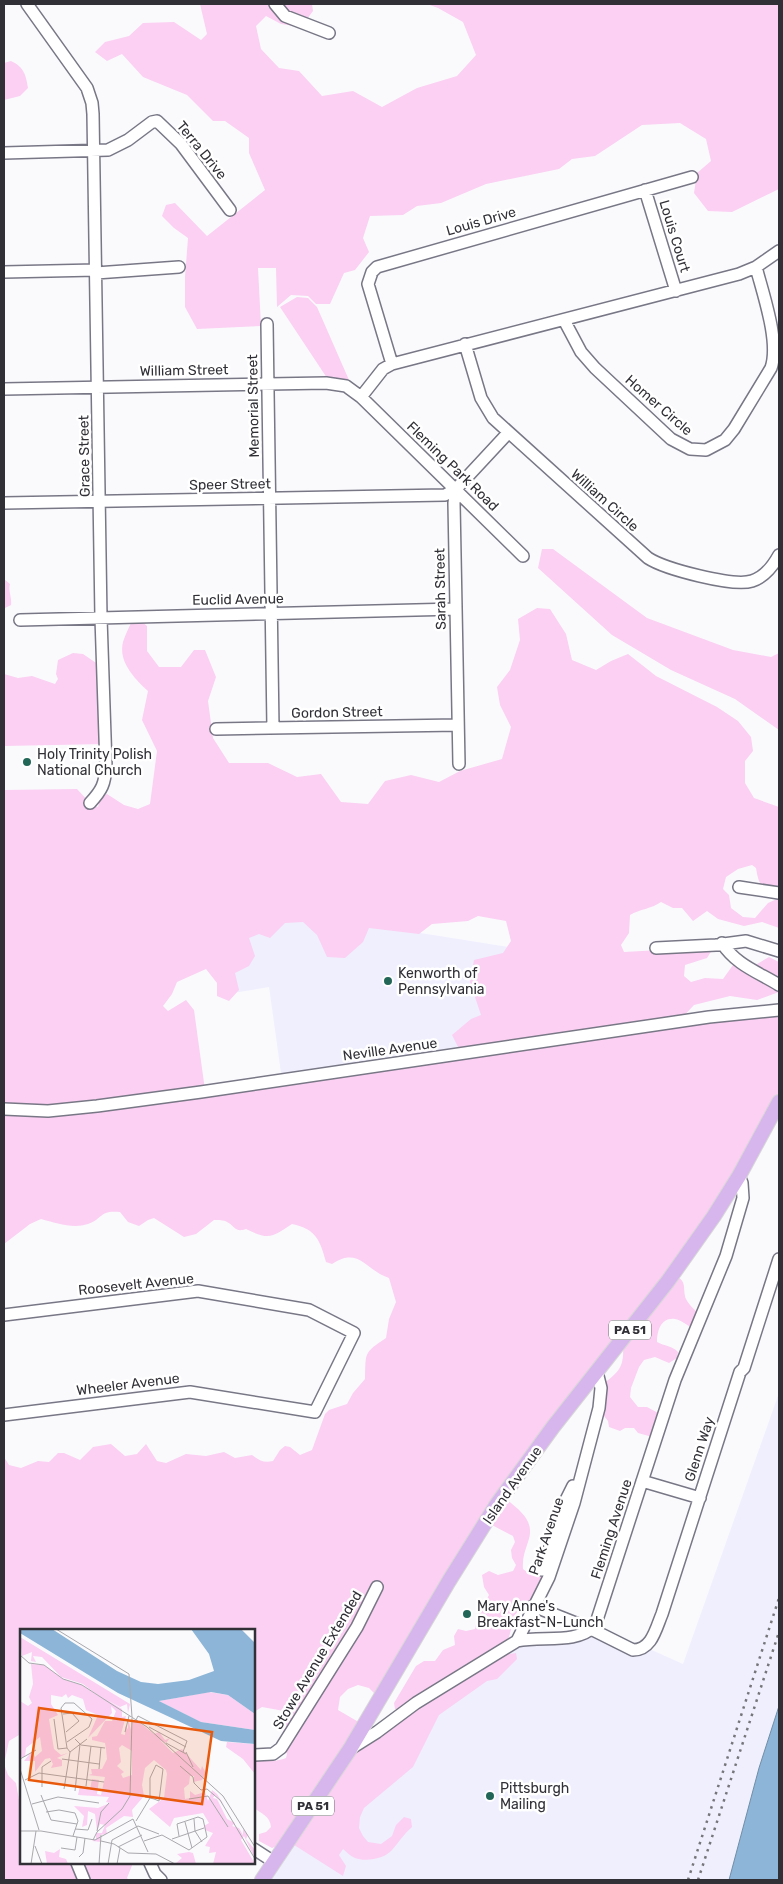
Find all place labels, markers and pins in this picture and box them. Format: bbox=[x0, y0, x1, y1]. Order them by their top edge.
place label: Holy Trinity Polish National Church bbox=[37, 746, 152, 779]
marker: Holy Trinity Polish National Church bbox=[21, 756, 33, 768]
place label: Kenworth of Pennsylvania bbox=[398, 965, 485, 998]
marker: Kenworth of Pennsylvania bbox=[382, 975, 394, 987]
place label: Mary Anne's Breakfast-N-Lunch bbox=[477, 1598, 604, 1631]
marker: Mary Anne's Breakfast-N-Lunch bbox=[461, 1608, 473, 1620]
place label: Pittsburgh Mailing bbox=[500, 1780, 569, 1813]
marker: Pittsburgh Mailing bbox=[484, 1790, 496, 1802]

